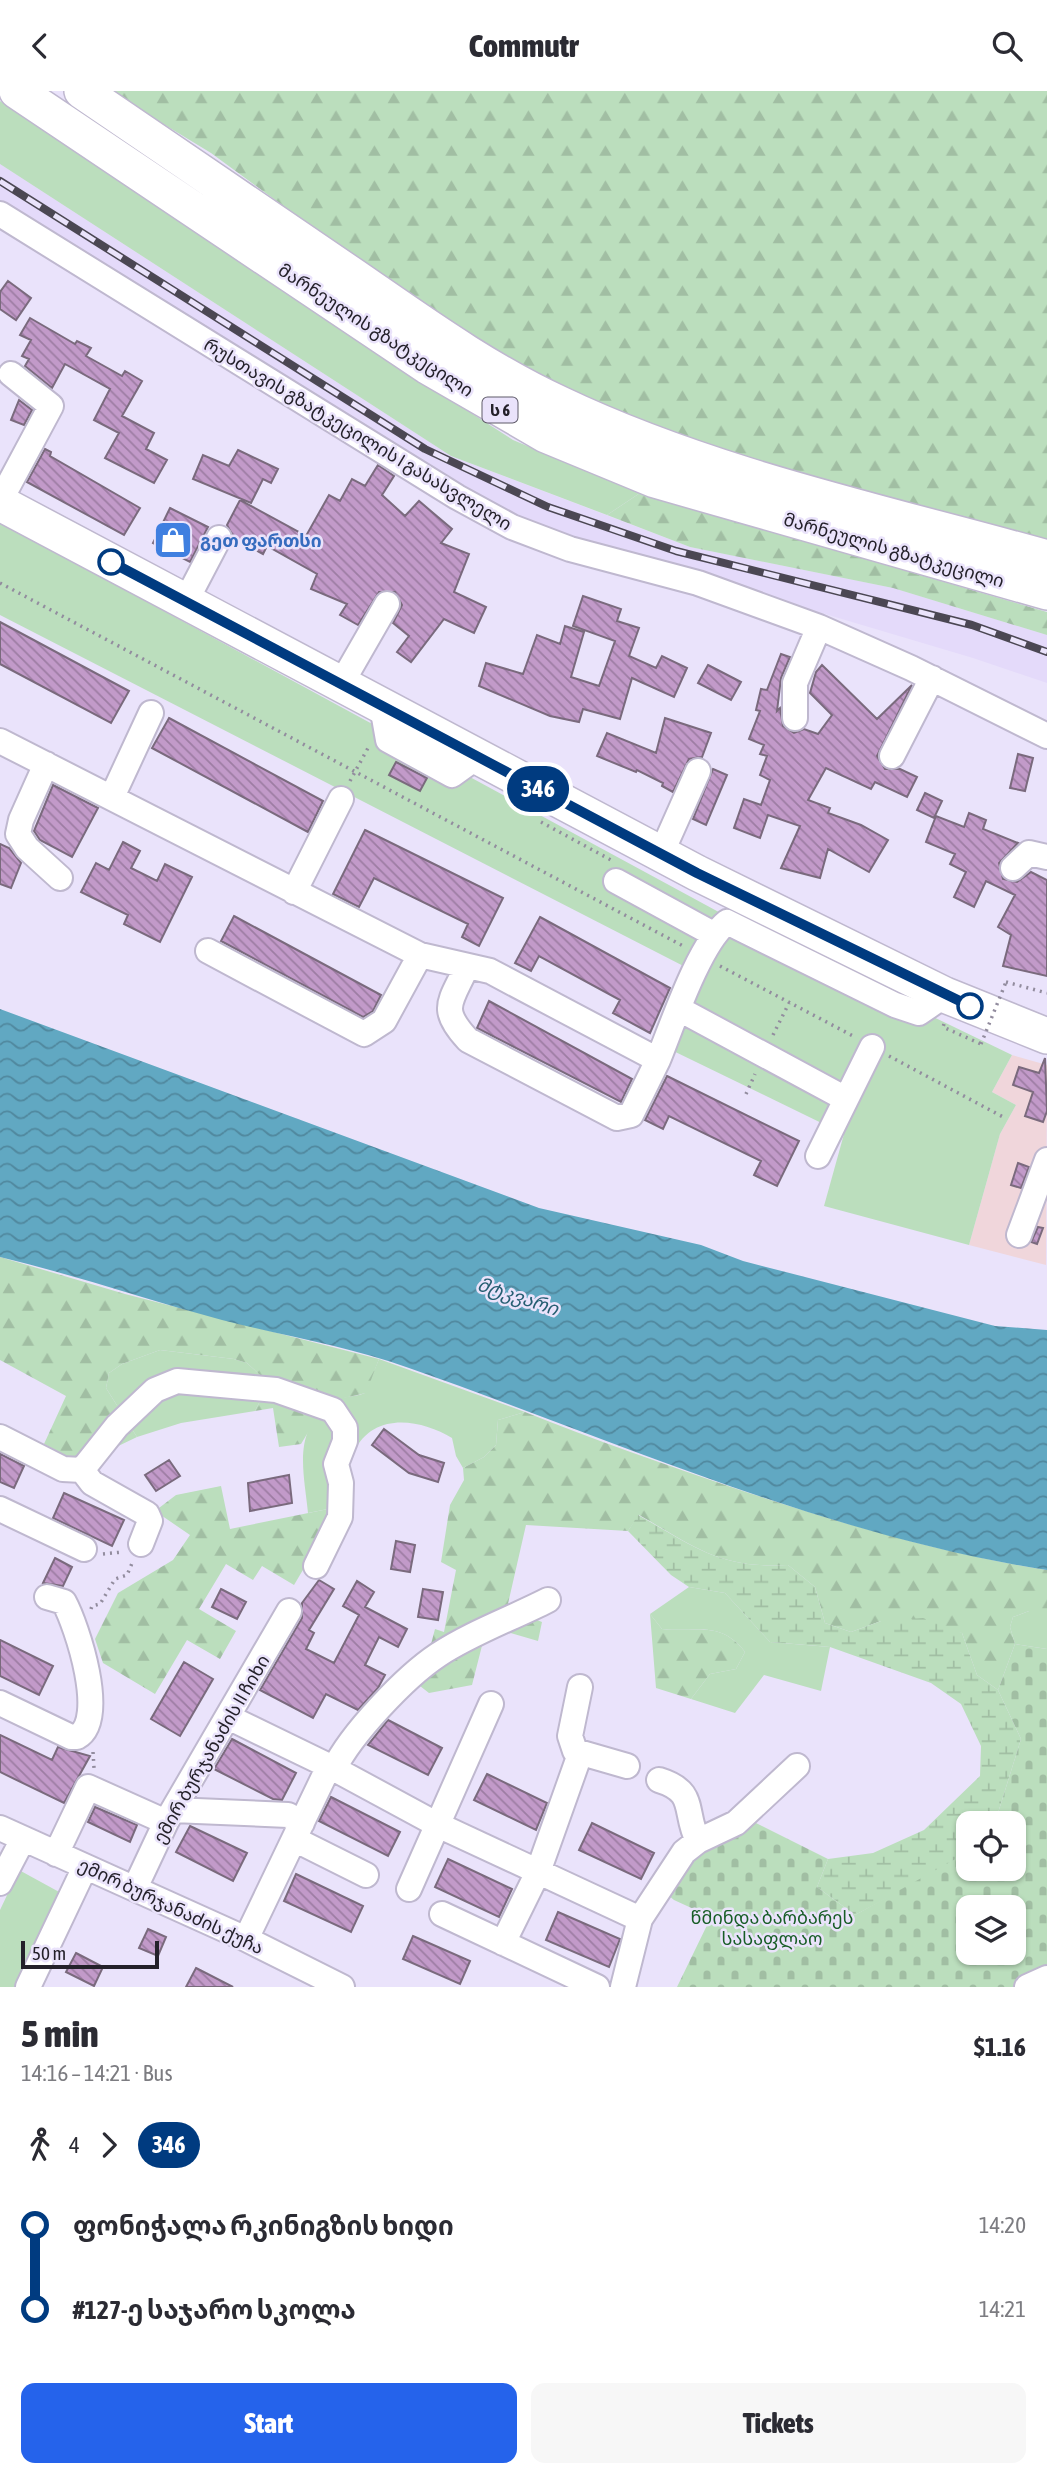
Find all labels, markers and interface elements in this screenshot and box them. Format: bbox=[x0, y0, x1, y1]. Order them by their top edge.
icon: back bbox=[21, 27, 59, 65]
text: Commutr bbox=[469, 27, 578, 64]
icon: search bbox=[988, 27, 1026, 65]
street label: მარნეულის გზატკეცილი bbox=[274, 259, 477, 402]
street label: რუსთავის გზატკეცილის I გასასვლელი bbox=[200, 334, 516, 535]
road number: ს 6 bbox=[482, 397, 518, 423]
street label: მარნეულის გზატკეცილი bbox=[781, 508, 1007, 593]
shop icon: გეთ ფართსი bbox=[152, 519, 194, 561]
place label: გეთ ფართსი bbox=[200, 530, 322, 551]
unlabelled marker bbox=[98, 549, 124, 575]
line badge: 346 bbox=[498, 766, 578, 812]
text: 346 bbox=[521, 775, 555, 802]
unlabelled marker bbox=[957, 993, 983, 1019]
water label: მტკვარი bbox=[474, 1273, 562, 1321]
street label: ემირ ბურჯანაძის II ჩიხი bbox=[148, 1651, 274, 1847]
map controls bbox=[956, 1811, 1026, 1965]
button: locate bbox=[956, 1811, 1026, 1881]
street label: ემირ ბურჯანაძის ქუჩა bbox=[75, 1854, 267, 1959]
button: layers bbox=[956, 1895, 1026, 1965]
park label: წმინდა ბარბარეს სასაფლაო bbox=[691, 1907, 853, 1950]
scale bar bbox=[21, 1938, 159, 1970]
text: 50 m bbox=[32, 1942, 66, 1964]
text: 5 min bbox=[21, 2012, 99, 2055]
text: $1.16 bbox=[974, 2032, 1026, 2062]
text: 14:16 – 14:21 · Bus bbox=[21, 2060, 173, 2086]
icon: walk bbox=[21, 2126, 59, 2164]
icon: forward bbox=[90, 2126, 128, 2164]
text: 346 bbox=[152, 2131, 186, 2158]
text: 4 bbox=[69, 2132, 80, 2158]
text: ფონიჭალა რკინიგზის ხიდი bbox=[73, 2211, 454, 2241]
text: 14:20 bbox=[979, 2212, 1026, 2238]
text: #127-ე საჯარო სკოლა bbox=[73, 2295, 356, 2325]
text: 14:21 bbox=[979, 2296, 1026, 2322]
button: Start bbox=[21, 2383, 517, 2463]
button: Tickets bbox=[531, 2383, 1026, 2463]

